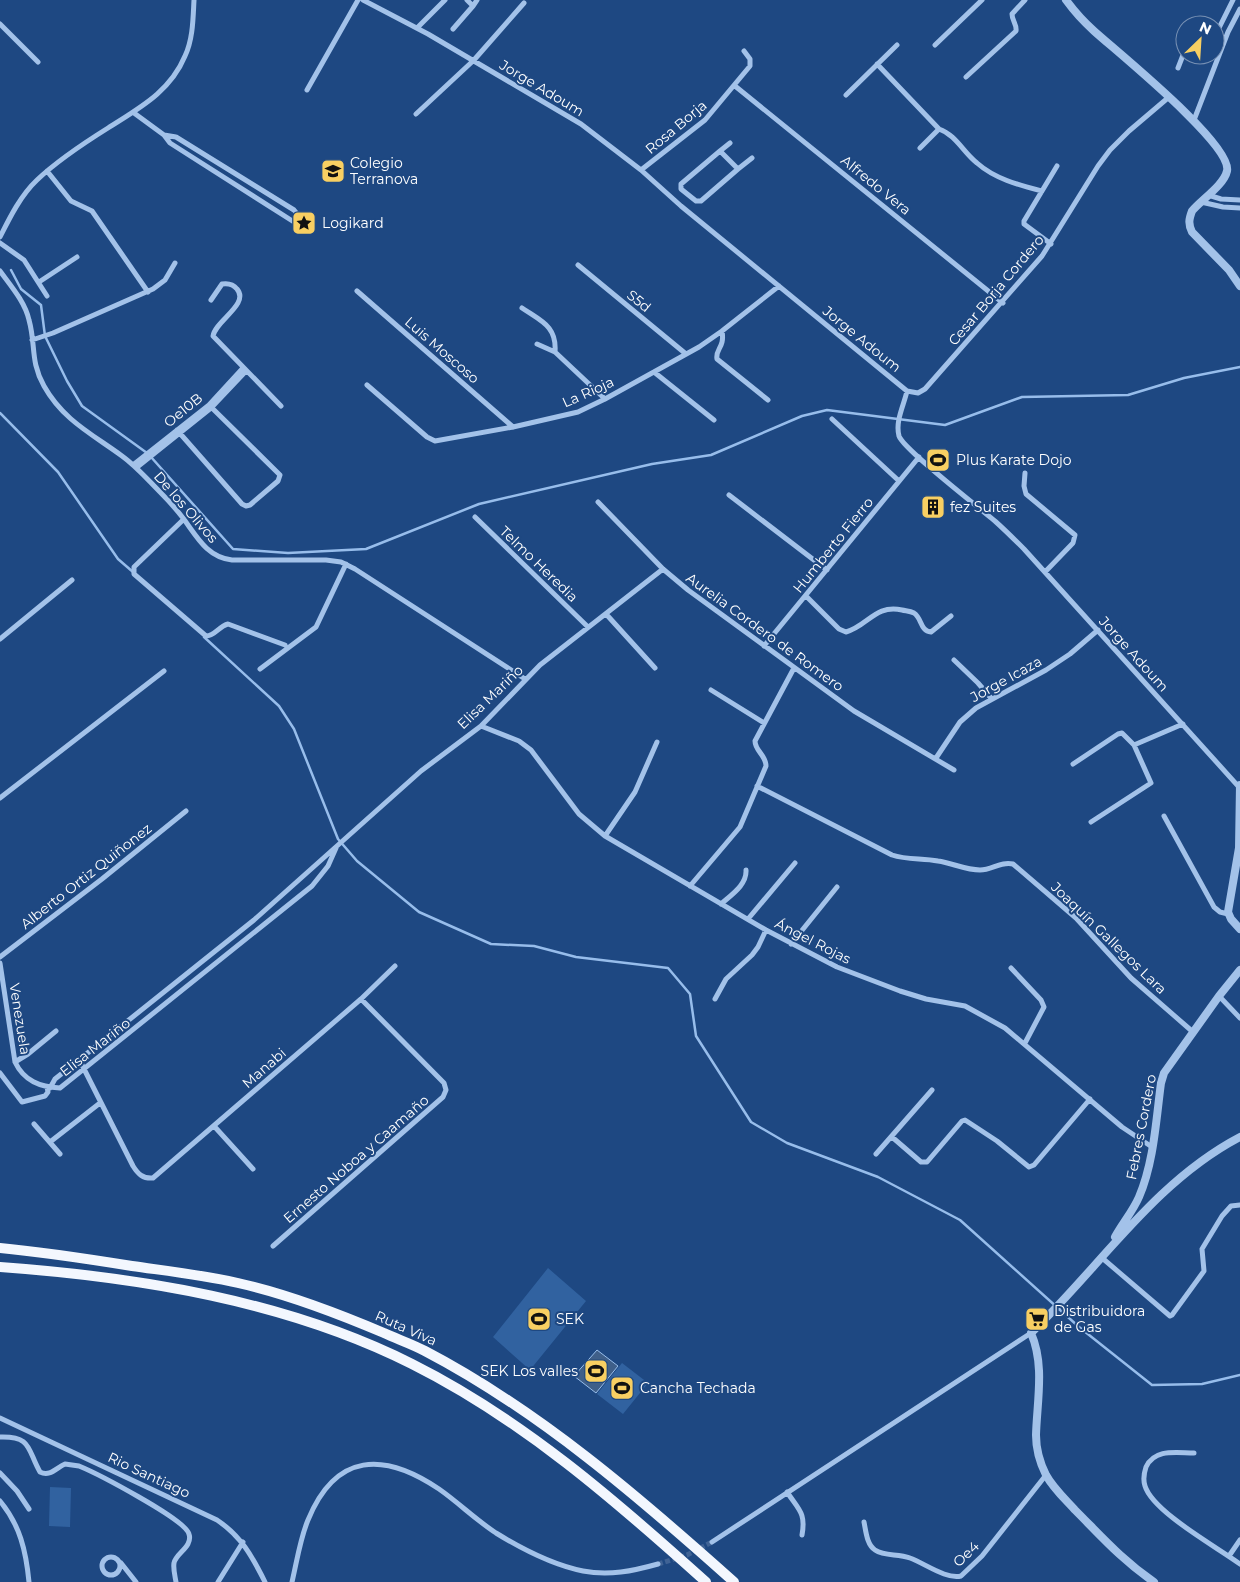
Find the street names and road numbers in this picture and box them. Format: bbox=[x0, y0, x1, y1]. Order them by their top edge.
street label: Jorge Adoum bbox=[496, 55, 588, 120]
street label: Rosa Borja bbox=[642, 96, 710, 158]
street label: Alfredo Vera bbox=[837, 151, 915, 219]
street label: Cesar Borja Cordero bbox=[944, 231, 1048, 349]
street label: S5d bbox=[623, 286, 655, 316]
street label: Jorge Adoum bbox=[818, 301, 905, 376]
street label: Luis Moscoso bbox=[401, 313, 483, 387]
street label: La Rioja bbox=[559, 373, 617, 411]
street label: Oe10B bbox=[160, 389, 206, 431]
street label: De los Olivos bbox=[150, 468, 222, 547]
street label: Humberto Fierro bbox=[789, 493, 877, 597]
street label: Telmo Heredia bbox=[496, 522, 582, 606]
street label: Aurelia Cordero de Romero bbox=[683, 569, 847, 695]
street label: Jorge Adoum bbox=[1095, 612, 1173, 695]
street label: Jorge Icaza bbox=[966, 652, 1045, 706]
street label: Elisa Mariño bbox=[453, 661, 527, 733]
street label: Alberto Ortiz Quiñonez bbox=[17, 819, 155, 933]
street label: Joaquín Gallegos Lara bbox=[1047, 877, 1170, 998]
street label: Ángel Rojas bbox=[772, 914, 854, 968]
street label: Venezuela bbox=[5, 982, 35, 1056]
street label: Elisa Mariño bbox=[56, 1014, 134, 1080]
street label: Manabi bbox=[238, 1044, 290, 1092]
street label: Febres Cordero bbox=[1122, 1073, 1160, 1181]
street label: Ernesto Noboa y Caamaño bbox=[280, 1091, 433, 1227]
street label: Ruta Viva bbox=[372, 1306, 440, 1350]
street label: Rio Santiago bbox=[105, 1448, 193, 1502]
street label: Oe4 bbox=[949, 1537, 983, 1571]

